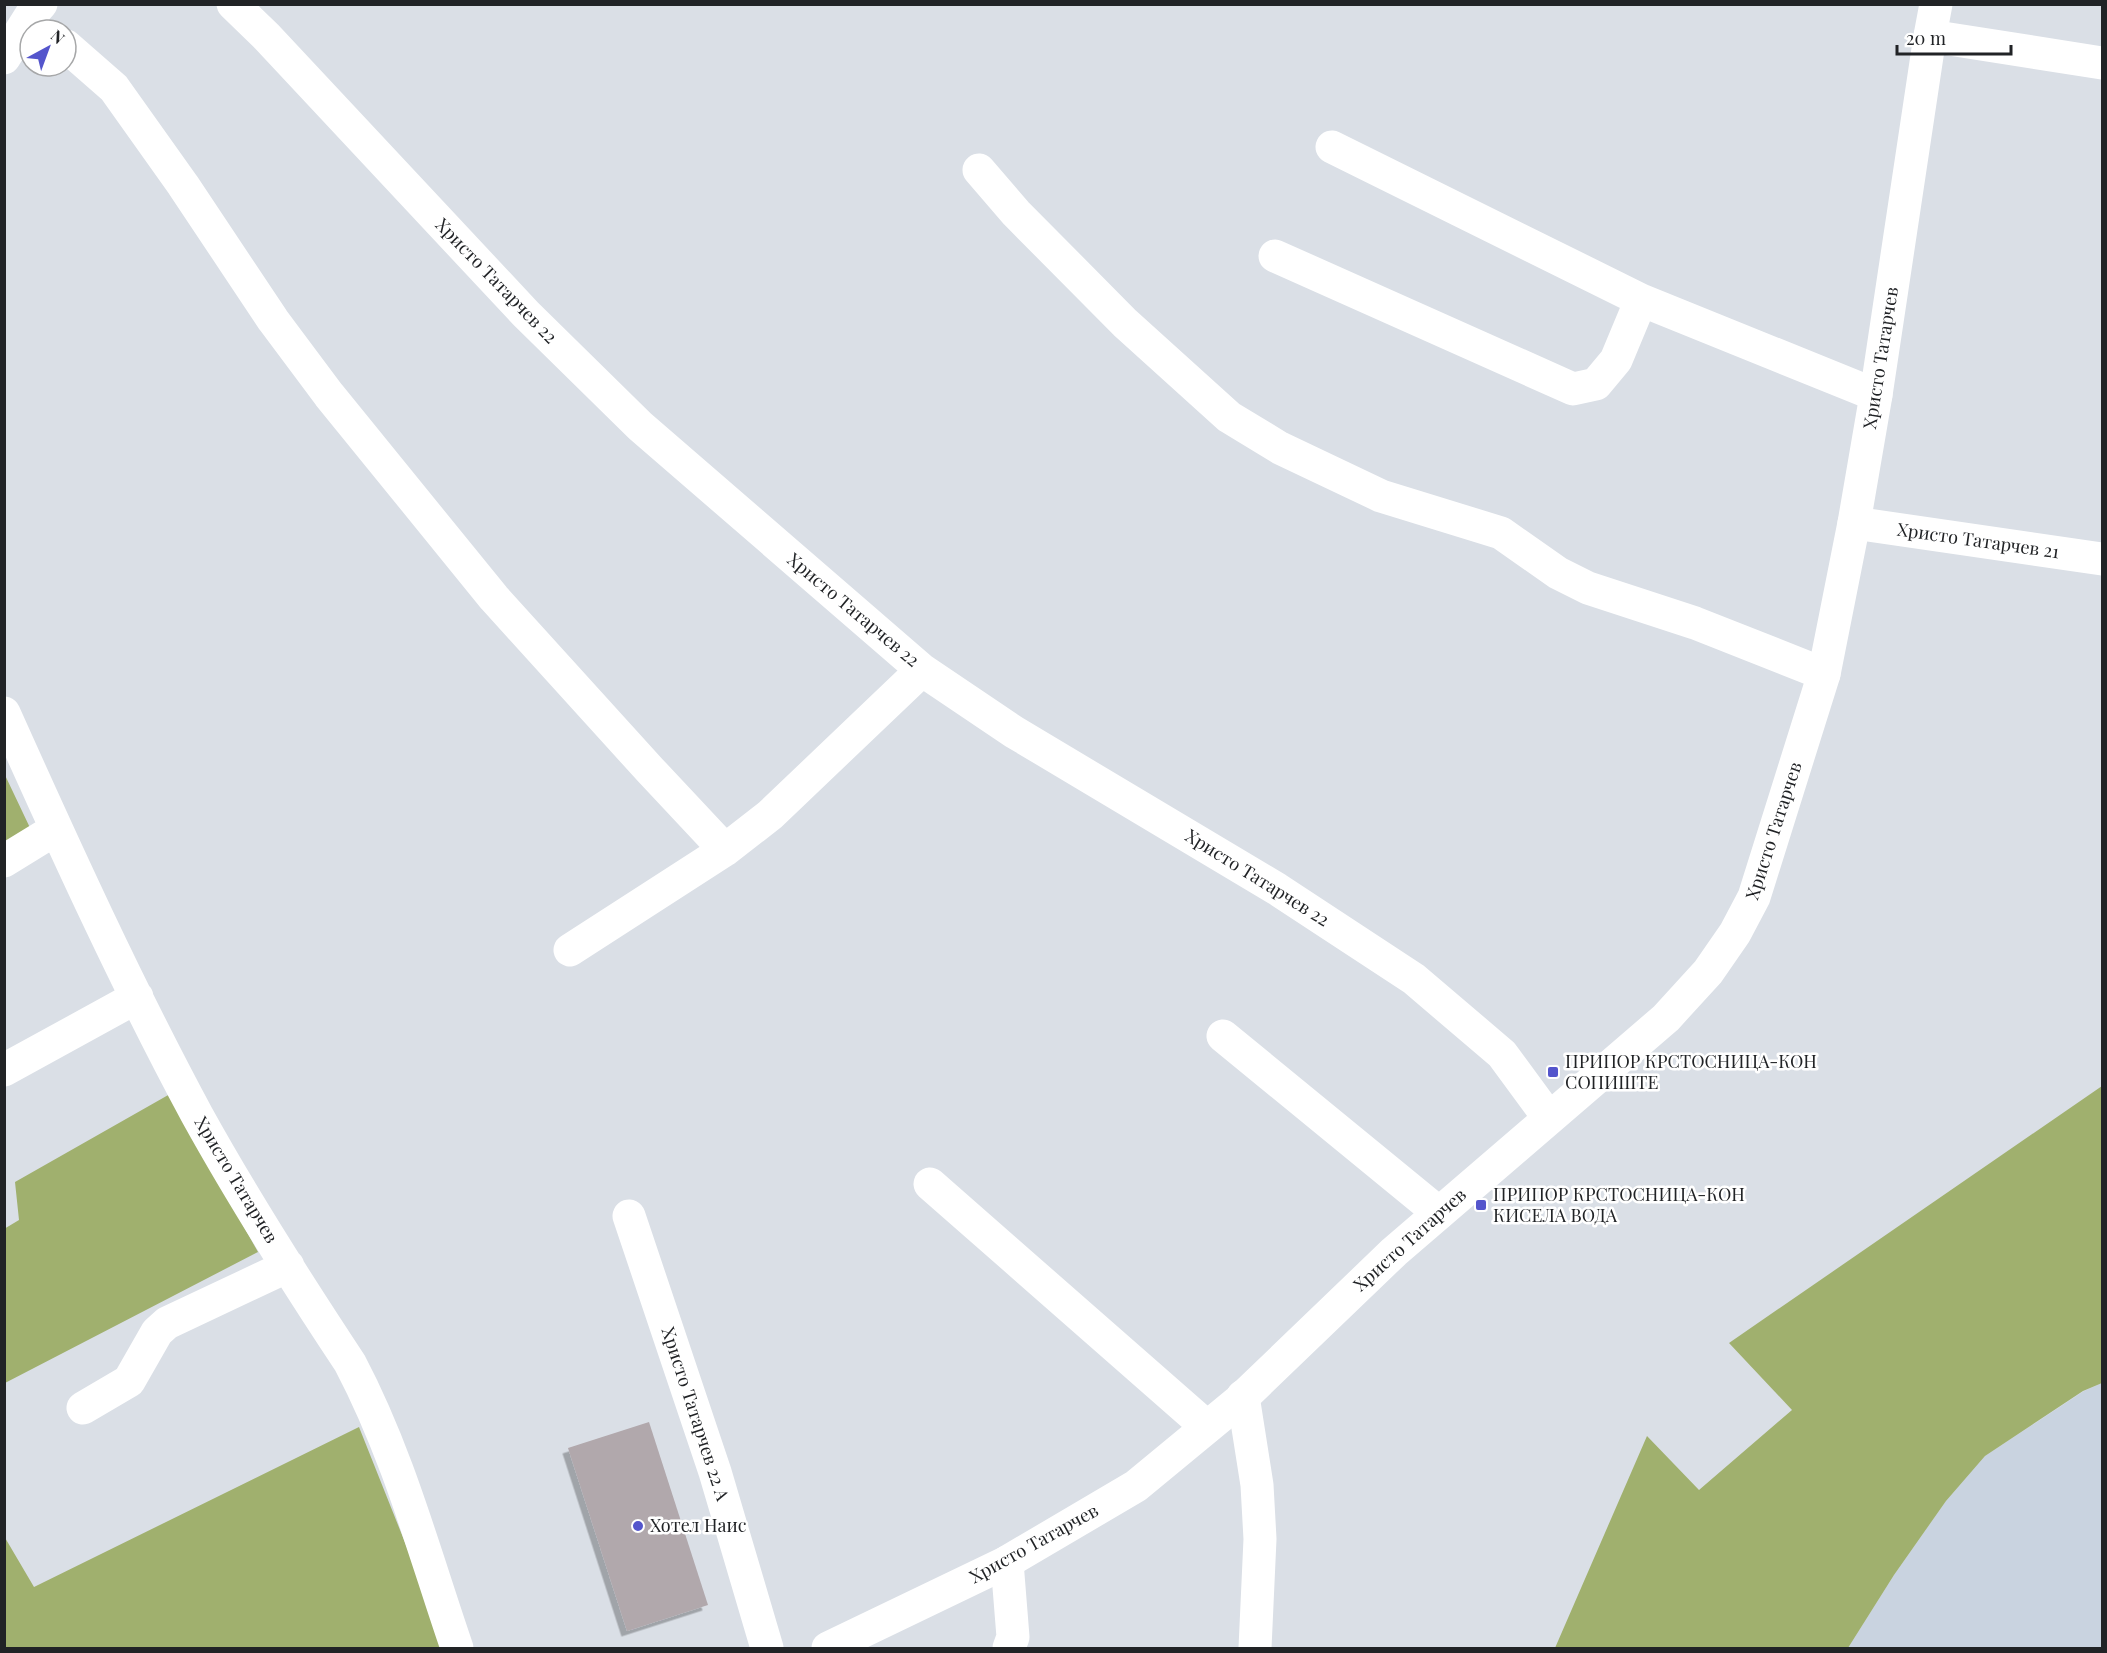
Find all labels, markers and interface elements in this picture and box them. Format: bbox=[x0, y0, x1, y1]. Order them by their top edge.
north arrow bbox=[18, 18, 78, 78]
scale bar bbox=[1897, 18, 2011, 56]
text: N bbox=[47, 25, 70, 48]
text: 20 m bbox=[1906, 26, 1946, 50]
street label: Христо Татарчев 22 bbox=[431, 212, 563, 348]
street label: Христо Татарчев bbox=[1857, 285, 1903, 431]
street label: Христо Татарчев 21 bbox=[1895, 517, 2061, 563]
street label: Христо Татарчев 22 bbox=[783, 547, 925, 672]
street label: Христо Татарчев bbox=[1739, 758, 1807, 903]
street label: Христо Татарчев 22 bbox=[1181, 823, 1334, 931]
place label: ПРИПОР КРСТОСНИЦА-КОН СОПИШТЕ bbox=[1565, 1049, 1817, 1094]
marker: ПРИПОР КРСТОСНИЦА-КОН СОПИШТЕ bbox=[1546, 1065, 1560, 1079]
street label: Христо Татарчев bbox=[190, 1112, 284, 1247]
street label: Христо Татарчев bbox=[1348, 1182, 1471, 1296]
place label: ПРИПОР КРСТОСНИЦА-КОН КИСЕЛА ВОДА bbox=[1493, 1182, 1745, 1227]
marker: ПРИПОР КРСТОСНИЦА-КОН КИСЕЛА ВОДА bbox=[1474, 1198, 1488, 1212]
street label: Христо Татарчев 22 А bbox=[657, 1324, 736, 1504]
street label: Христо Татарчев bbox=[965, 1498, 1102, 1588]
place label: Хотел Наис bbox=[650, 1513, 747, 1537]
marker: Хотел Наис bbox=[631, 1519, 645, 1533]

